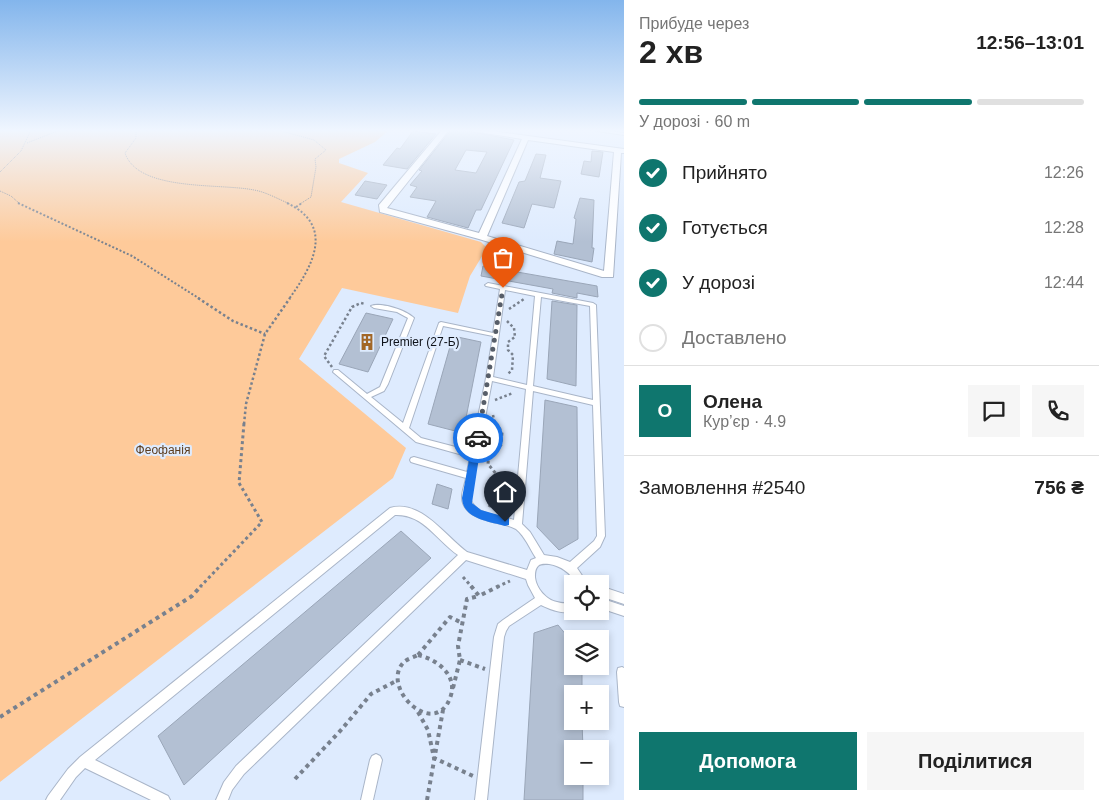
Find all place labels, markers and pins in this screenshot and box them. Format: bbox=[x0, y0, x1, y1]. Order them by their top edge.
pin bbox=[482, 237, 524, 288]
building icon: Premier (27-Б) bbox=[357, 332, 377, 352]
place label: Premier (27-Б) bbox=[381, 335, 460, 349]
pin bbox=[484, 471, 526, 522]

